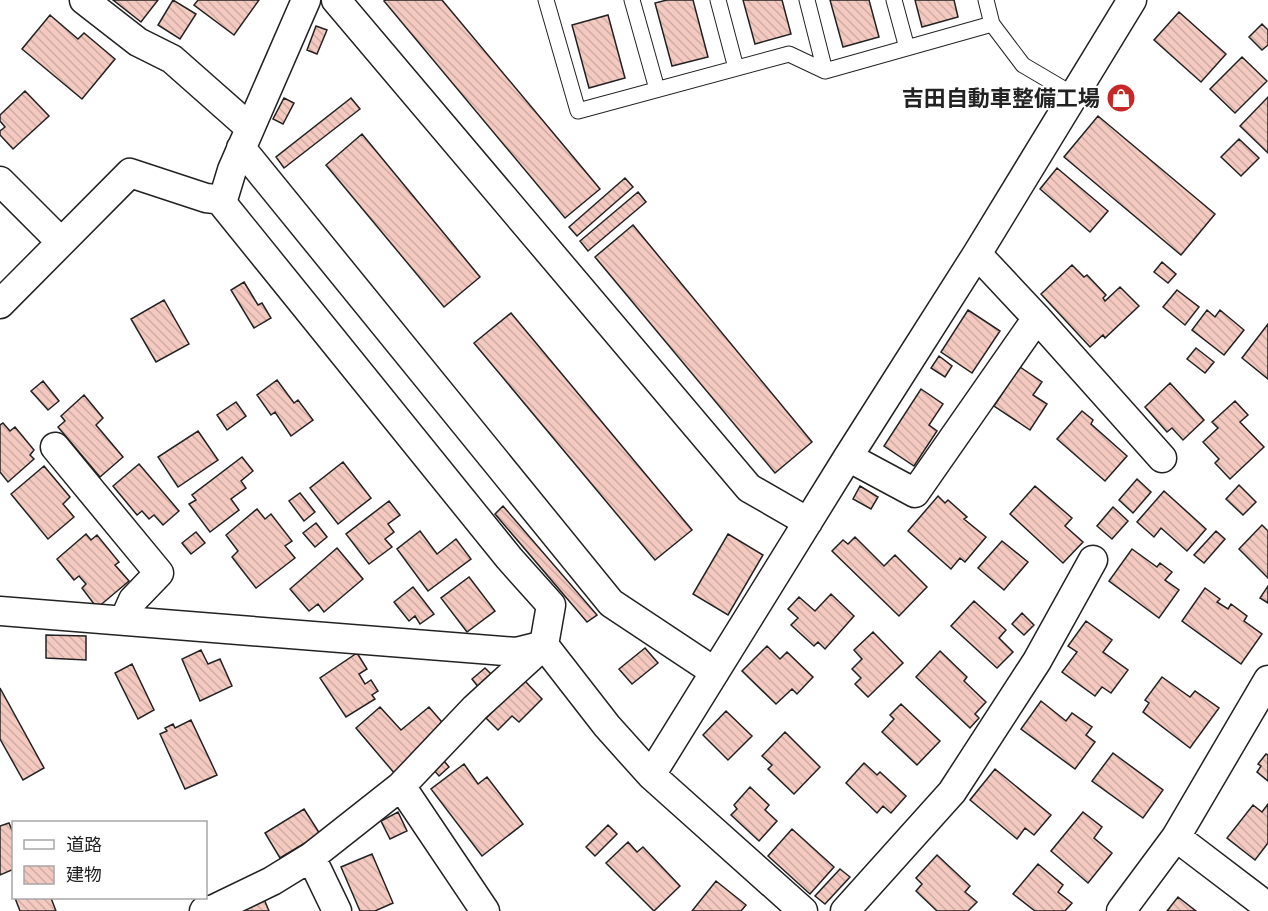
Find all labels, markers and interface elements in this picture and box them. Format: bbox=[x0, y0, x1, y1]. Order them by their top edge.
shop icon: 吉田自動車整備工場 bbox=[1105, 82, 1137, 114]
place label: 吉田自動車整備工場 bbox=[902, 84, 1100, 111]
legend bbox=[12, 821, 207, 899]
text: 道路 bbox=[66, 833, 102, 855]
text: 建物 bbox=[66, 863, 102, 885]

